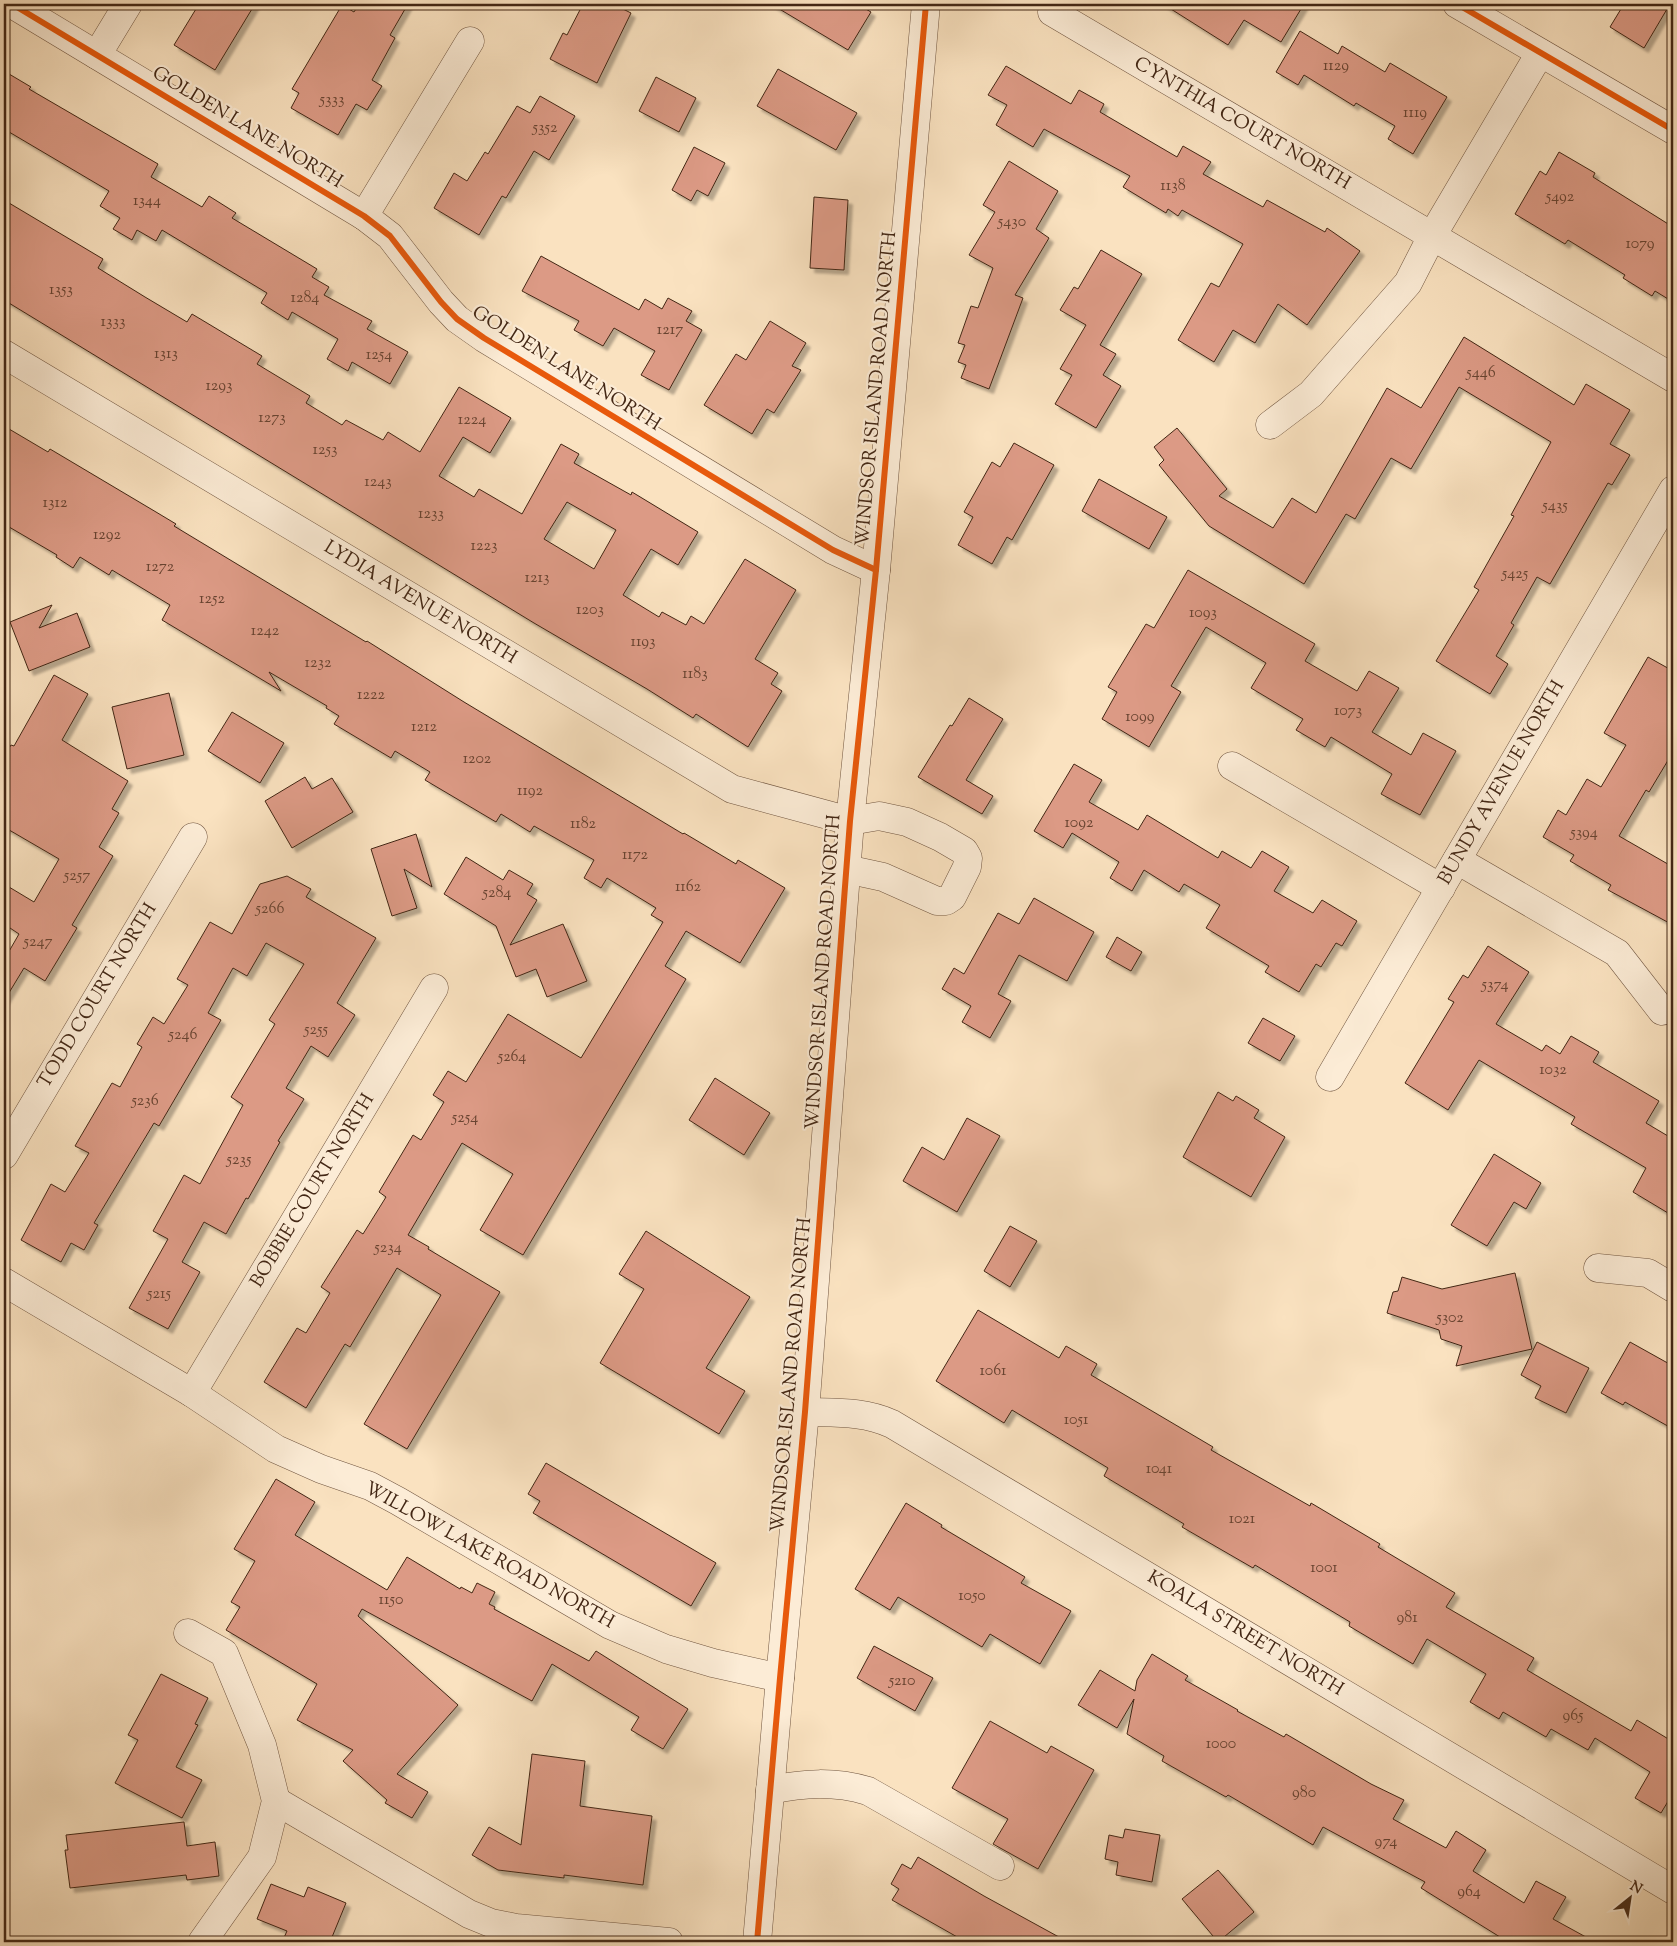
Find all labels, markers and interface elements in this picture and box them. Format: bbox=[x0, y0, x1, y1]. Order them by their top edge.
street label: CYNTHIA COURT NORTH bbox=[1129, 51, 1355, 197]
house number: 1129 bbox=[1323, 55, 1349, 78]
street label: GOLDEN LANE NORTH bbox=[147, 60, 347, 196]
house number: 5333 bbox=[319, 89, 344, 112]
house number: 1119 bbox=[1403, 102, 1427, 125]
house number: 5352 bbox=[532, 117, 558, 140]
house number: 1138 bbox=[1160, 175, 1186, 198]
house number: 5492 bbox=[1545, 186, 1575, 209]
house number: 1344 bbox=[133, 190, 161, 213]
house number: 5430 bbox=[997, 211, 1026, 234]
street label: WINDSOR ISLAND ROAD NORTH bbox=[850, 230, 904, 548]
house number: 1079 bbox=[1625, 233, 1655, 256]
house number: 1353 bbox=[49, 279, 73, 302]
house number: 1284 bbox=[291, 287, 319, 310]
street label: GOLDEN LANE NORTH bbox=[466, 300, 666, 438]
house number: 1333 bbox=[101, 311, 125, 334]
house number: 1217 bbox=[657, 319, 683, 342]
house number: 1313 bbox=[154, 343, 178, 366]
house number: 1254 bbox=[366, 344, 392, 367]
house number: 5446 bbox=[1465, 362, 1496, 385]
house number: 1293 bbox=[205, 375, 233, 398]
house number: 1273 bbox=[258, 407, 286, 430]
house number: 1224 bbox=[458, 409, 486, 432]
house number: 1253 bbox=[313, 439, 337, 462]
house number: 1243 bbox=[364, 471, 392, 494]
house number: 1312 bbox=[43, 492, 68, 515]
house number: 5435 bbox=[1541, 495, 1568, 518]
house number: 1233 bbox=[418, 503, 444, 526]
house number: 1292 bbox=[93, 524, 122, 547]
street label: LYDIA AVENUE NORTH bbox=[318, 534, 522, 672]
house number: 1223 bbox=[471, 535, 497, 558]
house number: 1272 bbox=[146, 556, 175, 579]
house number: 5425 bbox=[1501, 563, 1529, 586]
house number: 1213 bbox=[525, 567, 549, 590]
house number: 1252 bbox=[199, 588, 225, 611]
house number: 1203 bbox=[576, 599, 604, 622]
house number: 1093 bbox=[1189, 602, 1217, 625]
house number: 1242 bbox=[251, 620, 280, 643]
house number: 1193 bbox=[631, 631, 655, 654]
house number: 1232 bbox=[305, 652, 332, 675]
house number: 1183 bbox=[682, 663, 708, 686]
street label: BUNDY AVENUE NORTH bbox=[1432, 676, 1572, 890]
house number: 1222 bbox=[357, 684, 385, 707]
house number: 1073 bbox=[1334, 700, 1362, 723]
house number: 1099 bbox=[1125, 706, 1155, 729]
house number: 1212 bbox=[411, 716, 437, 739]
house number: 1202 bbox=[463, 748, 492, 771]
house number: 1192 bbox=[517, 780, 544, 803]
house number: 1092 bbox=[1064, 812, 1094, 835]
house number: 1182 bbox=[570, 813, 597, 836]
street label: WINDSOR ISLAND ROAD NORTH bbox=[800, 813, 848, 1131]
house number: 5394 bbox=[1569, 822, 1598, 845]
house number: 1172 bbox=[622, 844, 649, 867]
house number: 5257 bbox=[63, 865, 90, 888]
house number: 1162 bbox=[675, 876, 702, 899]
house number: 5284 bbox=[482, 882, 511, 905]
street label: TODD COURT NORTH bbox=[32, 898, 164, 1094]
house number: 5266 bbox=[255, 898, 284, 921]
house number: 5247 bbox=[22, 931, 53, 954]
house number: 5374 bbox=[1481, 974, 1508, 997]
house number: 5255 bbox=[303, 1019, 329, 1042]
house number: 5246 bbox=[168, 1024, 197, 1047]
house number: 5264 bbox=[497, 1046, 526, 1069]
house number: 1032 bbox=[1539, 1059, 1567, 1082]
street label: BOBBIE COURT NORTH bbox=[244, 1089, 382, 1293]
house number: 5236 bbox=[130, 1090, 159, 1113]
house number: 5254 bbox=[451, 1107, 478, 1130]
house number: 5235 bbox=[226, 1149, 252, 1172]
street label: WINDSOR ISLAND ROAD NORTH bbox=[765, 1216, 819, 1534]
house number: 5234 bbox=[373, 1237, 402, 1260]
house number: 5215 bbox=[146, 1283, 171, 1306]
house number: 5302 bbox=[1435, 1307, 1464, 1330]
house number: 1061 bbox=[980, 1360, 1007, 1383]
house number: 1051 bbox=[1064, 1409, 1089, 1432]
house number: 1041 bbox=[1146, 1458, 1173, 1481]
street label: WILLOW LAKE ROAD NORTH bbox=[359, 1476, 619, 1636]
house number: 1021 bbox=[1229, 1508, 1256, 1531]
house number: 1001 bbox=[1310, 1557, 1338, 1580]
street label: KOALA STREET NORTH bbox=[1142, 1564, 1348, 1704]
house number: 1050 bbox=[958, 1585, 986, 1608]
house number: 1150 bbox=[379, 1589, 403, 1612]
house number: 981 bbox=[1396, 1607, 1418, 1630]
house number: 5210 bbox=[888, 1670, 915, 1693]
house number: 965 bbox=[1562, 1705, 1584, 1728]
house number: 1000 bbox=[1206, 1733, 1236, 1756]
house number: 980 bbox=[1292, 1782, 1316, 1805]
house number: 974 bbox=[1375, 1831, 1397, 1854]
north arrow bbox=[1604, 1874, 1654, 1924]
text: N bbox=[1626, 1877, 1645, 1900]
house number: 964 bbox=[1457, 1881, 1481, 1904]

